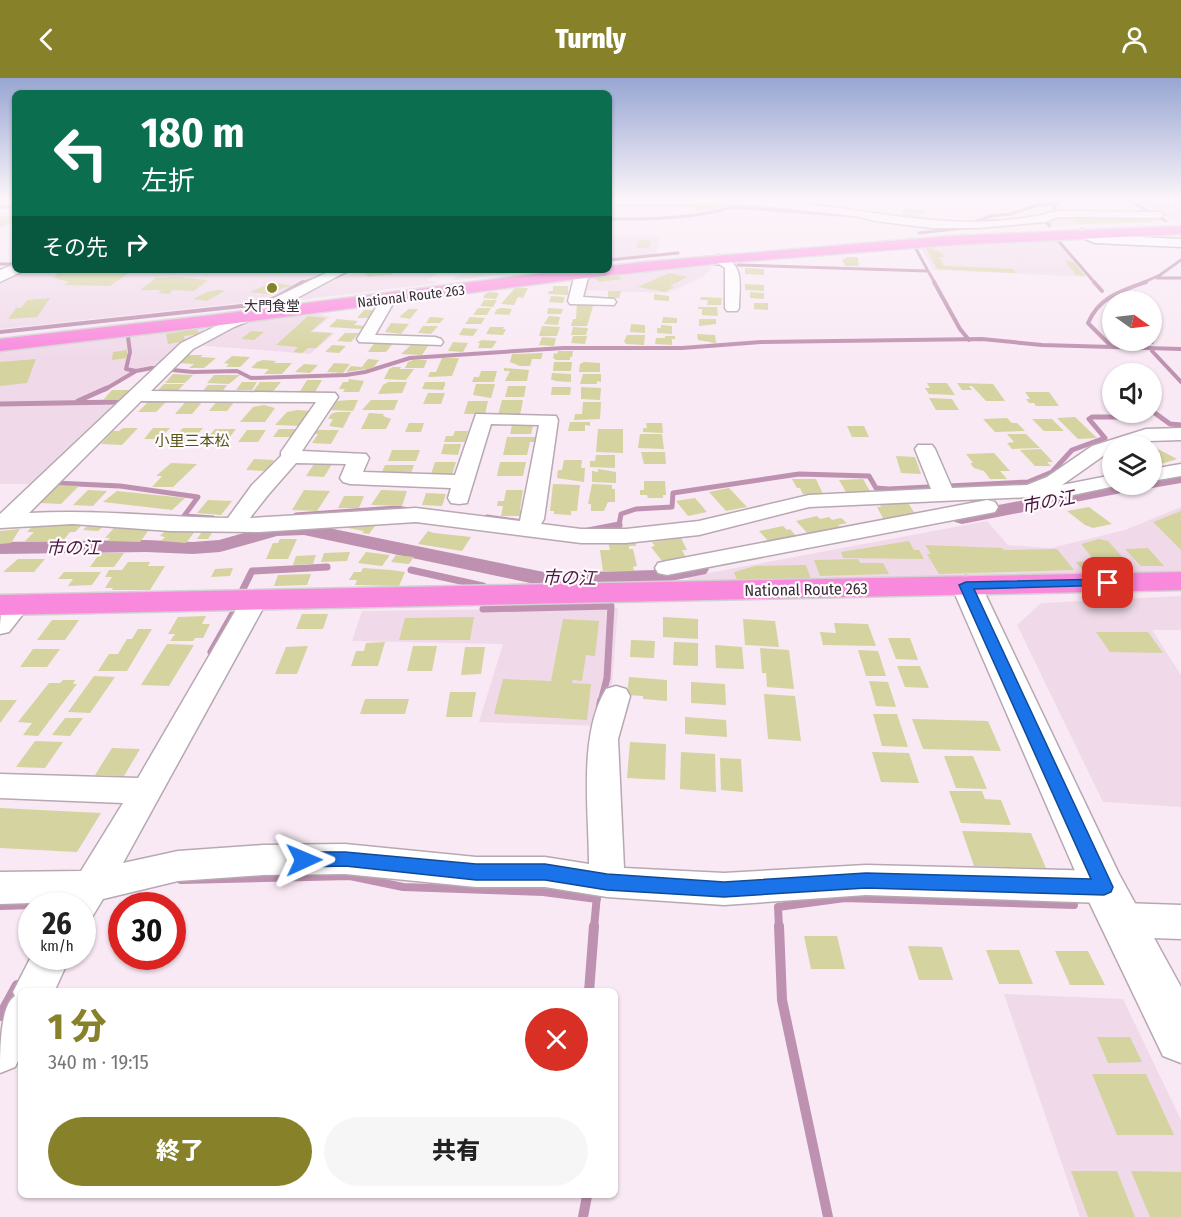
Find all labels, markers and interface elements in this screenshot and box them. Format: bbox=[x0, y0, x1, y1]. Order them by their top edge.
icon: back bbox=[30, 23, 63, 56]
text: Turnly bbox=[555, 23, 626, 55]
icon: person bbox=[1118, 23, 1151, 56]
text: 180 m bbox=[141, 108, 245, 158]
icon: left bbox=[42, 114, 120, 192]
text: 左折 bbox=[141, 165, 195, 197]
icon: right bbox=[120, 228, 153, 261]
text: その先 bbox=[42, 234, 108, 261]
marker: 大門食堂 bbox=[265, 281, 279, 295]
street label: National Route 263 bbox=[356, 281, 466, 312]
north arrow bbox=[1102, 291, 1162, 351]
map controls bbox=[1102, 291, 1162, 495]
place label: 大門食堂 bbox=[244, 298, 300, 315]
button: sound bbox=[1102, 363, 1162, 423]
district label: 小里三本松 bbox=[154, 432, 230, 450]
button: layers bbox=[1102, 435, 1162, 495]
water label: 市の江 bbox=[1019, 486, 1079, 518]
water label: 市の江 bbox=[46, 537, 102, 559]
pin bbox=[1082, 557, 1133, 608]
icon: arrive bbox=[1091, 566, 1124, 599]
water label: 市の江 bbox=[542, 567, 598, 590]
street label: National Route 263 bbox=[744, 579, 868, 600]
position arrow bbox=[272, 828, 336, 892]
speed limit sign: 30 bbox=[108, 892, 186, 970]
text: 26 bbox=[42, 906, 72, 942]
text: km/h bbox=[40, 937, 74, 955]
text: 1 分 bbox=[48, 1005, 107, 1049]
button: close bbox=[525, 1008, 588, 1071]
text: 340 m · 19:15 bbox=[48, 1050, 149, 1074]
button: 終了 bbox=[48, 1117, 312, 1186]
button: 共有 bbox=[324, 1117, 588, 1186]

